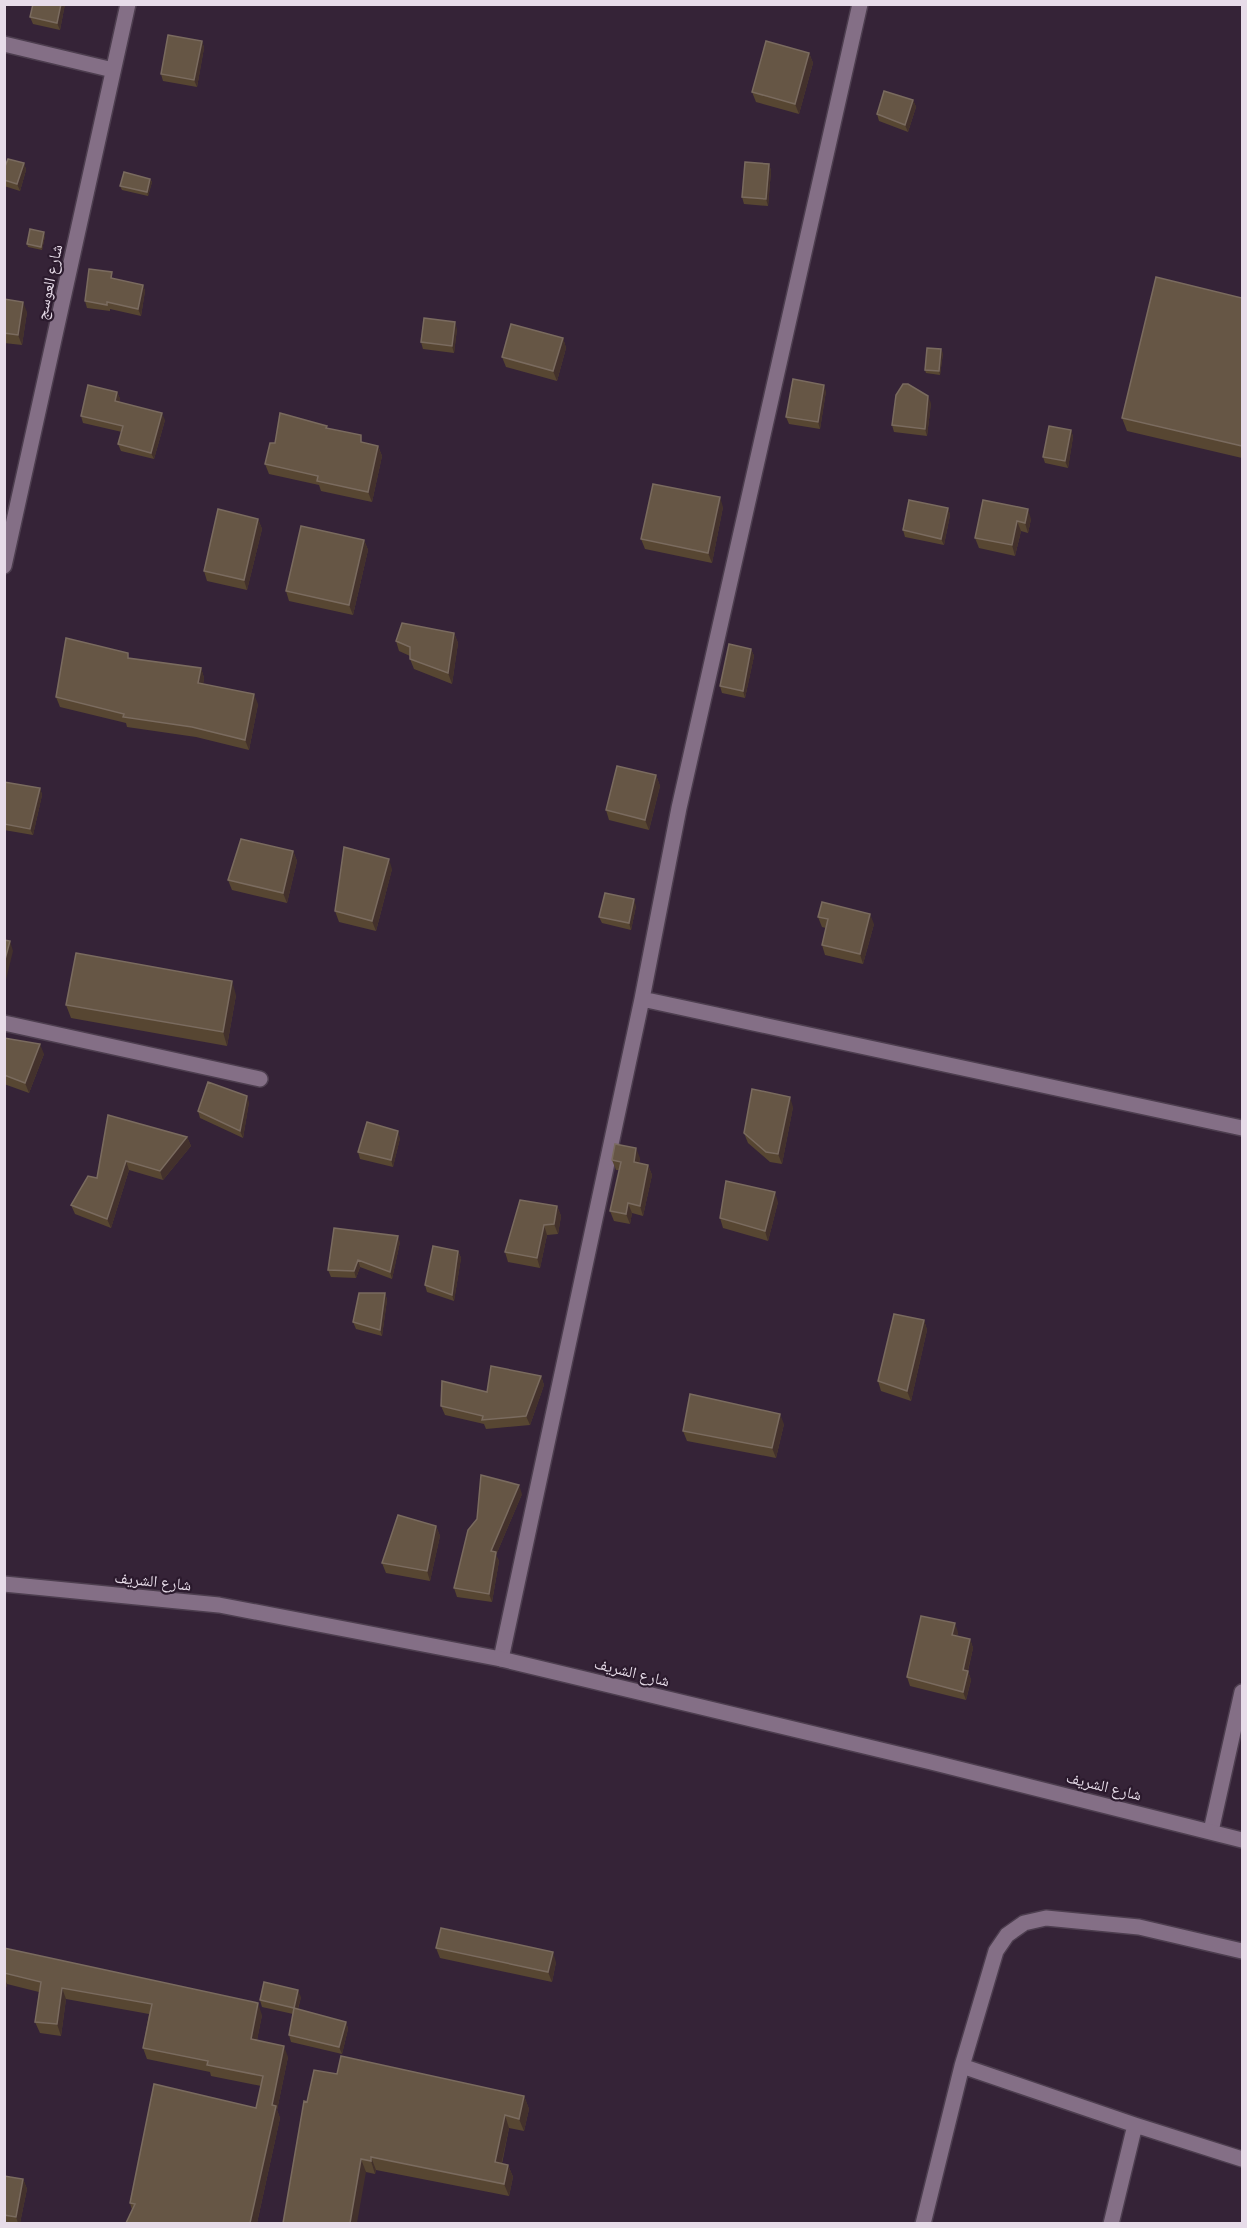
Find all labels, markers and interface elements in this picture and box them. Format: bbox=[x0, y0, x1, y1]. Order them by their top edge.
street label: شارع العوسج bbox=[32, 243, 67, 322]
street label: شارع الشريف bbox=[114, 1568, 192, 1595]
street label: شارع الشريف bbox=[592, 1653, 672, 1692]
street label: شارع الشريف bbox=[1064, 1767, 1144, 1806]

